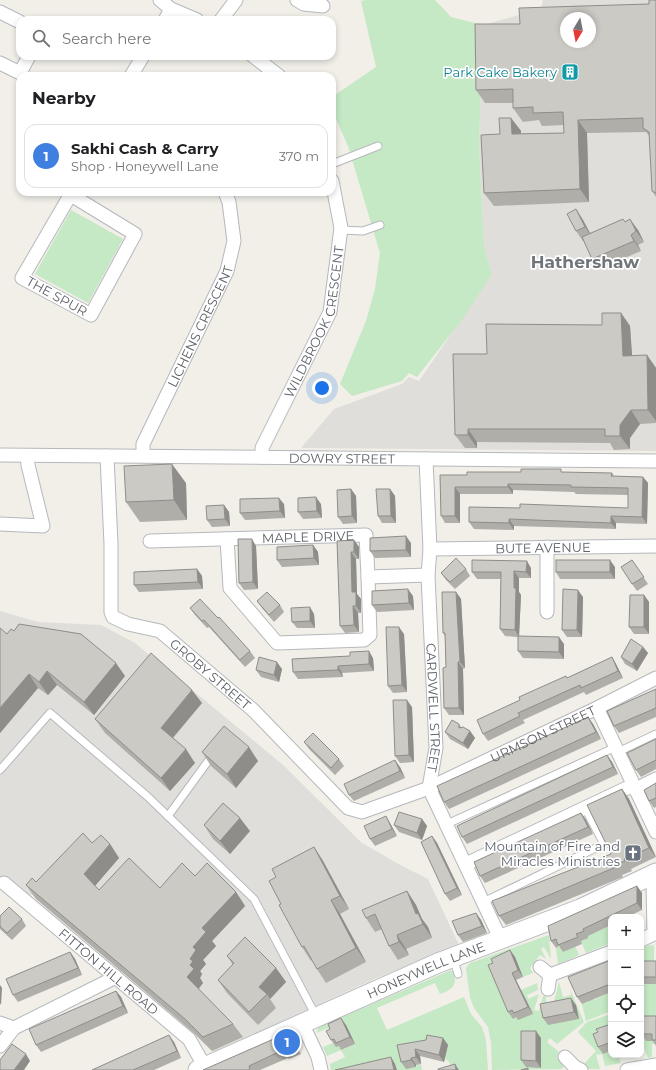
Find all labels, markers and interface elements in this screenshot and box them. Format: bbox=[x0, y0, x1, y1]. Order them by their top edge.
north arrow bbox=[560, 12, 596, 48]
search box bbox=[16, 16, 336, 60]
icon: search bbox=[30, 27, 52, 49]
text: Search here bbox=[62, 29, 151, 48]
building icon: Park Cake Bakery bbox=[560, 62, 580, 82]
place label: Park Cake Bakery bbox=[443, 64, 558, 80]
text: Nearby bbox=[32, 88, 96, 108]
text: Sakhi Cash & Carry bbox=[71, 139, 218, 158]
text: 1 bbox=[43, 148, 49, 164]
text: 370 m bbox=[279, 148, 319, 164]
text: Shop · Honeywell Lane bbox=[71, 158, 219, 174]
street label: WILDBROOK CRESCENT bbox=[280, 244, 347, 400]
district label: Hathershaw bbox=[531, 252, 639, 272]
street label: LICHENS CRESCENT bbox=[164, 263, 236, 390]
street label: THE SPUR bbox=[24, 273, 90, 319]
your location bbox=[312, 378, 332, 398]
street label: DOWRY STREET bbox=[289, 450, 396, 467]
street label: MAPLE DRIVE bbox=[262, 527, 354, 546]
street label: BUTE AVENUE bbox=[495, 539, 591, 556]
street label: GROBY STREET bbox=[167, 635, 255, 713]
street label: CARDWELL STREET bbox=[423, 643, 444, 774]
street label: URMSON STREET bbox=[488, 702, 598, 766]
place label: Mountain of Fire and Miracles Ministries bbox=[484, 838, 620, 869]
church icon: Mountain of Fire and Miracles Ministries bbox=[623, 843, 643, 863]
map controls bbox=[608, 914, 644, 1058]
button: + bbox=[608, 914, 644, 950]
street label: FITTON HILL ROAD bbox=[56, 925, 162, 1018]
street label: HONEYWELL LANE bbox=[364, 938, 487, 1002]
button: − bbox=[608, 950, 644, 986]
button: locate bbox=[608, 986, 644, 1022]
button: layers bbox=[608, 1022, 644, 1058]
pin: 1 bbox=[274, 1027, 300, 1057]

